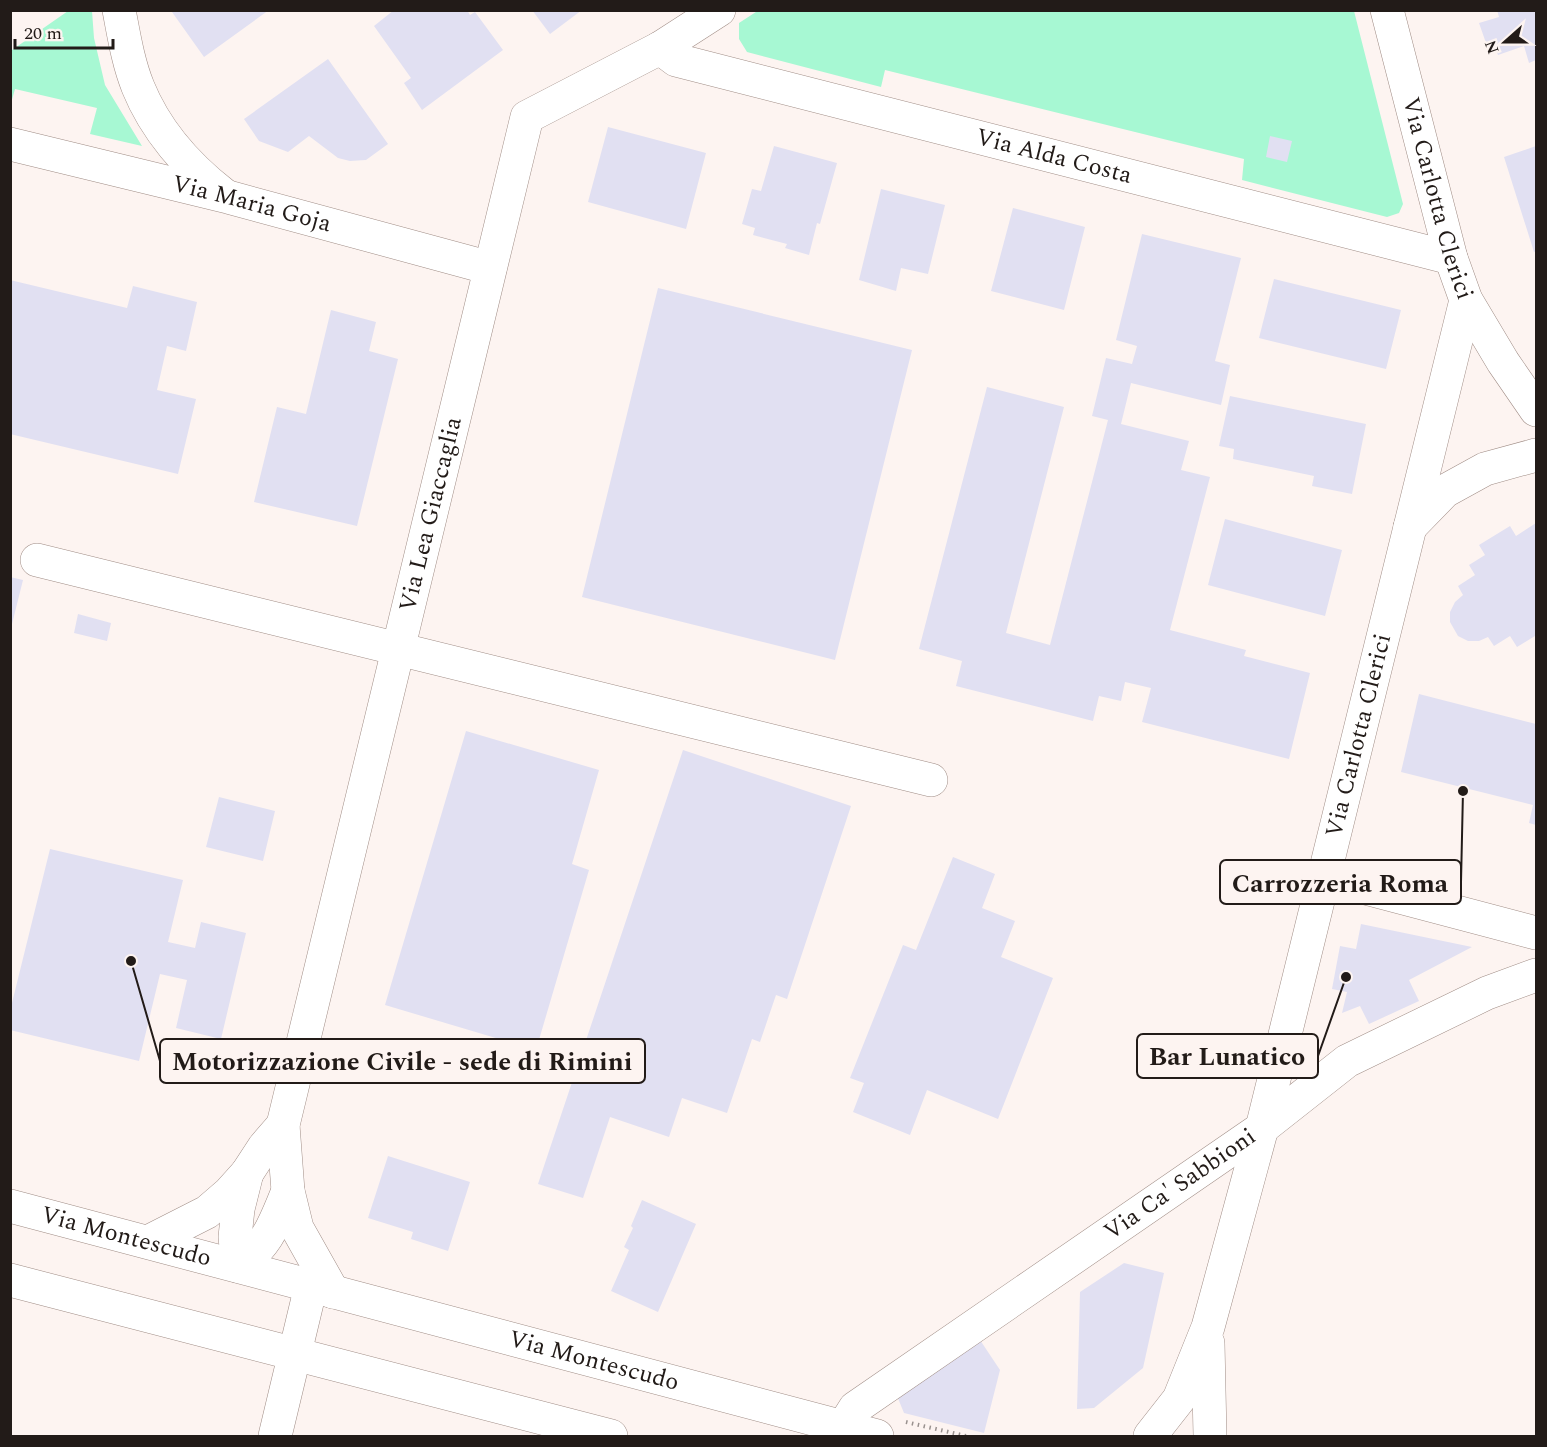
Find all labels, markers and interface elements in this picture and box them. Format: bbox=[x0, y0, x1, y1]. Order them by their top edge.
scale bar bbox=[15, 12, 112, 50]
north arrow bbox=[1475, 12, 1535, 72]
text: 20 m bbox=[24, 20, 62, 47]
text: N bbox=[1478, 37, 1505, 57]
street label: Via Carlotta Clerici bbox=[1392, 93, 1482, 305]
street label: Via Alda Costa bbox=[972, 119, 1136, 194]
street label: Via Maria Goja bbox=[168, 166, 336, 242]
street label: Via Lea Giaccaglia bbox=[390, 413, 472, 615]
street label: Via Carlotta Clerici bbox=[1316, 630, 1401, 841]
callout: Carrozzeria Roma bbox=[1220, 860, 1461, 904]
text: Carrozzeria Roma bbox=[1232, 864, 1449, 904]
callout: Bar Lunatico bbox=[1137, 1034, 1318, 1078]
text: Bar Lunatico bbox=[1149, 1037, 1305, 1077]
callout: Motorizzazione Civile - sede di Rimini bbox=[160, 1039, 645, 1083]
text: Motorizzazione Civile - sede di Rimini bbox=[172, 1042, 632, 1082]
street label: Via Ca' Sabbioni bbox=[1097, 1119, 1263, 1250]
street label: Via Montescudo bbox=[37, 1197, 215, 1277]
street label: Via Montescudo bbox=[505, 1321, 683, 1401]

